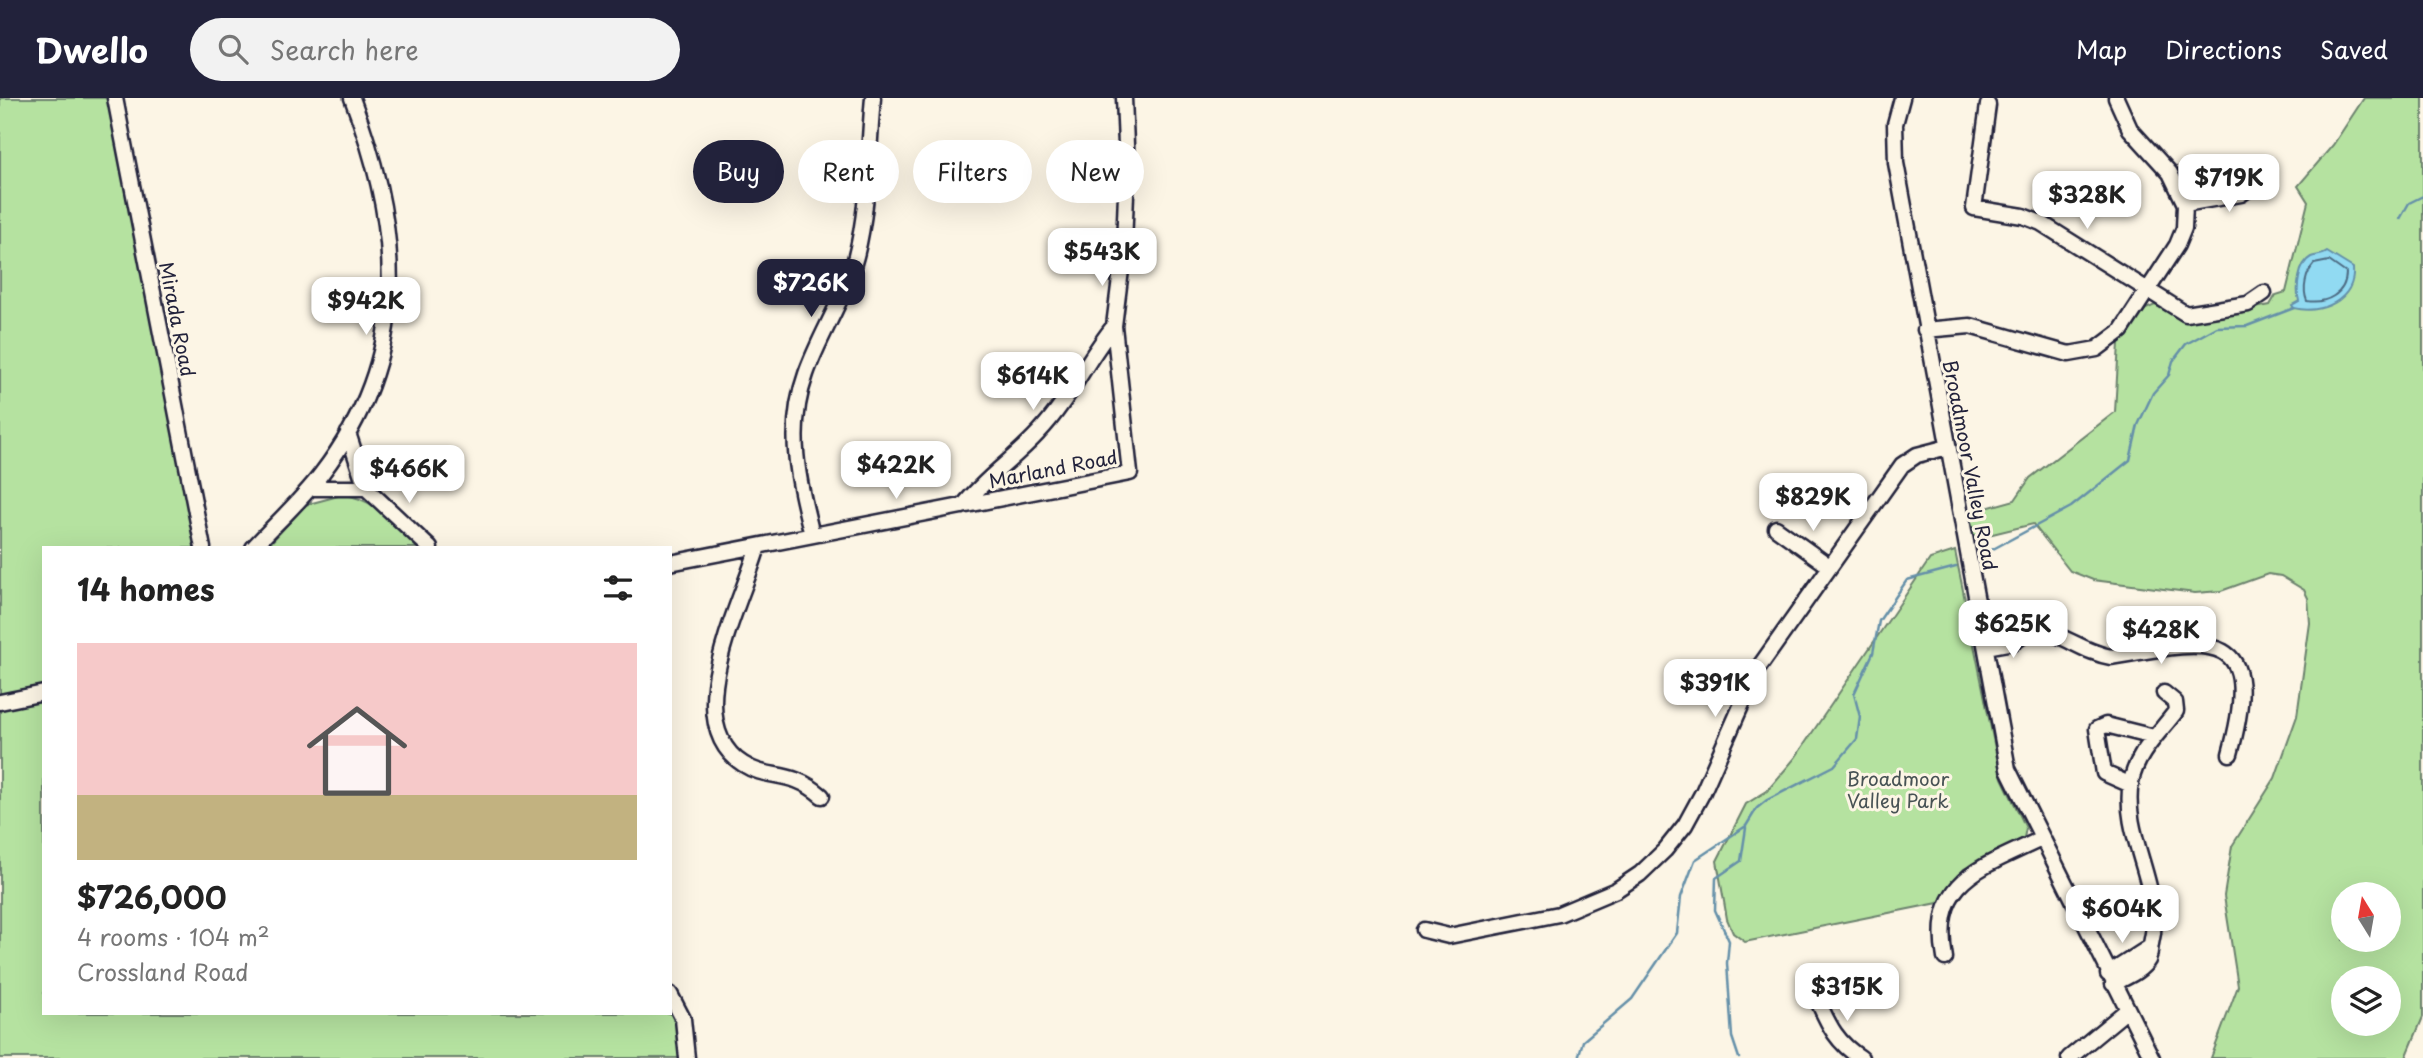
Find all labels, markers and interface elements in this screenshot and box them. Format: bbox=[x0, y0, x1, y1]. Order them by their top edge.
search box bbox=[190, 18, 680, 81]
text: Dwello bbox=[35, 24, 148, 74]
icon: search bbox=[214, 30, 252, 68]
text: Search here bbox=[270, 30, 419, 69]
text: Map bbox=[2076, 31, 2127, 67]
text: Directions bbox=[2165, 31, 2282, 67]
text: Saved bbox=[2320, 31, 2388, 67]
chip: Buy bbox=[693, 140, 784, 203]
chip: Rent bbox=[798, 140, 899, 203]
chip: Filters bbox=[913, 140, 1032, 203]
chip: New bbox=[1046, 140, 1144, 203]
pin: $719K bbox=[2180, 155, 2278, 214]
text: $719K bbox=[2194, 159, 2264, 194]
pin: $328K bbox=[2038, 172, 2136, 231]
text: $328K bbox=[2048, 176, 2126, 211]
pin: $543K bbox=[1053, 228, 1151, 288]
text: $543K bbox=[1064, 233, 1140, 268]
street label: Mirada Road bbox=[153, 259, 203, 379]
pin: $726K bbox=[762, 260, 860, 319]
text: $726K bbox=[773, 264, 849, 299]
pin: $942K bbox=[317, 278, 415, 337]
text: $942K bbox=[327, 282, 405, 317]
pin: $614K bbox=[984, 352, 1082, 412]
text: $614K bbox=[997, 357, 1069, 392]
street label: Broadmoor Valley Road bbox=[1937, 357, 2005, 573]
pin: $422K bbox=[847, 442, 945, 501]
street label: Marland Road bbox=[986, 442, 1120, 494]
pin: $466K bbox=[360, 446, 458, 505]
text: $422K bbox=[857, 446, 935, 481]
text: $466K bbox=[370, 450, 448, 485]
pin: $829K bbox=[1764, 474, 1862, 533]
text: $829K bbox=[1775, 478, 1851, 513]
text: 14 homes bbox=[77, 566, 215, 611]
icon: filters bbox=[599, 569, 637, 607]
pin: $625K bbox=[1964, 601, 2062, 660]
text: $625K bbox=[1975, 605, 2051, 640]
pin: $428K bbox=[2112, 606, 2210, 666]
text: $428K bbox=[2122, 611, 2200, 646]
pin: $391K bbox=[1666, 660, 1764, 719]
text: $391K bbox=[1680, 664, 1750, 699]
icon: home bbox=[294, 688, 420, 814]
park label: Broadmoor Valley Park bbox=[1847, 764, 1949, 814]
text: $726,000 bbox=[77, 874, 226, 919]
north arrow bbox=[2331, 882, 2401, 952]
map controls bbox=[2331, 882, 2401, 1036]
pin: $604K bbox=[2073, 886, 2171, 945]
text: $604K bbox=[2082, 890, 2162, 925]
text: 4 rooms · 104 m² bbox=[77, 919, 270, 954]
text: Crossland Road bbox=[77, 954, 249, 989]
pin: $315K bbox=[1798, 964, 1896, 1023]
button: layers bbox=[2331, 966, 2401, 1036]
text: $315K bbox=[1811, 968, 1883, 1003]

